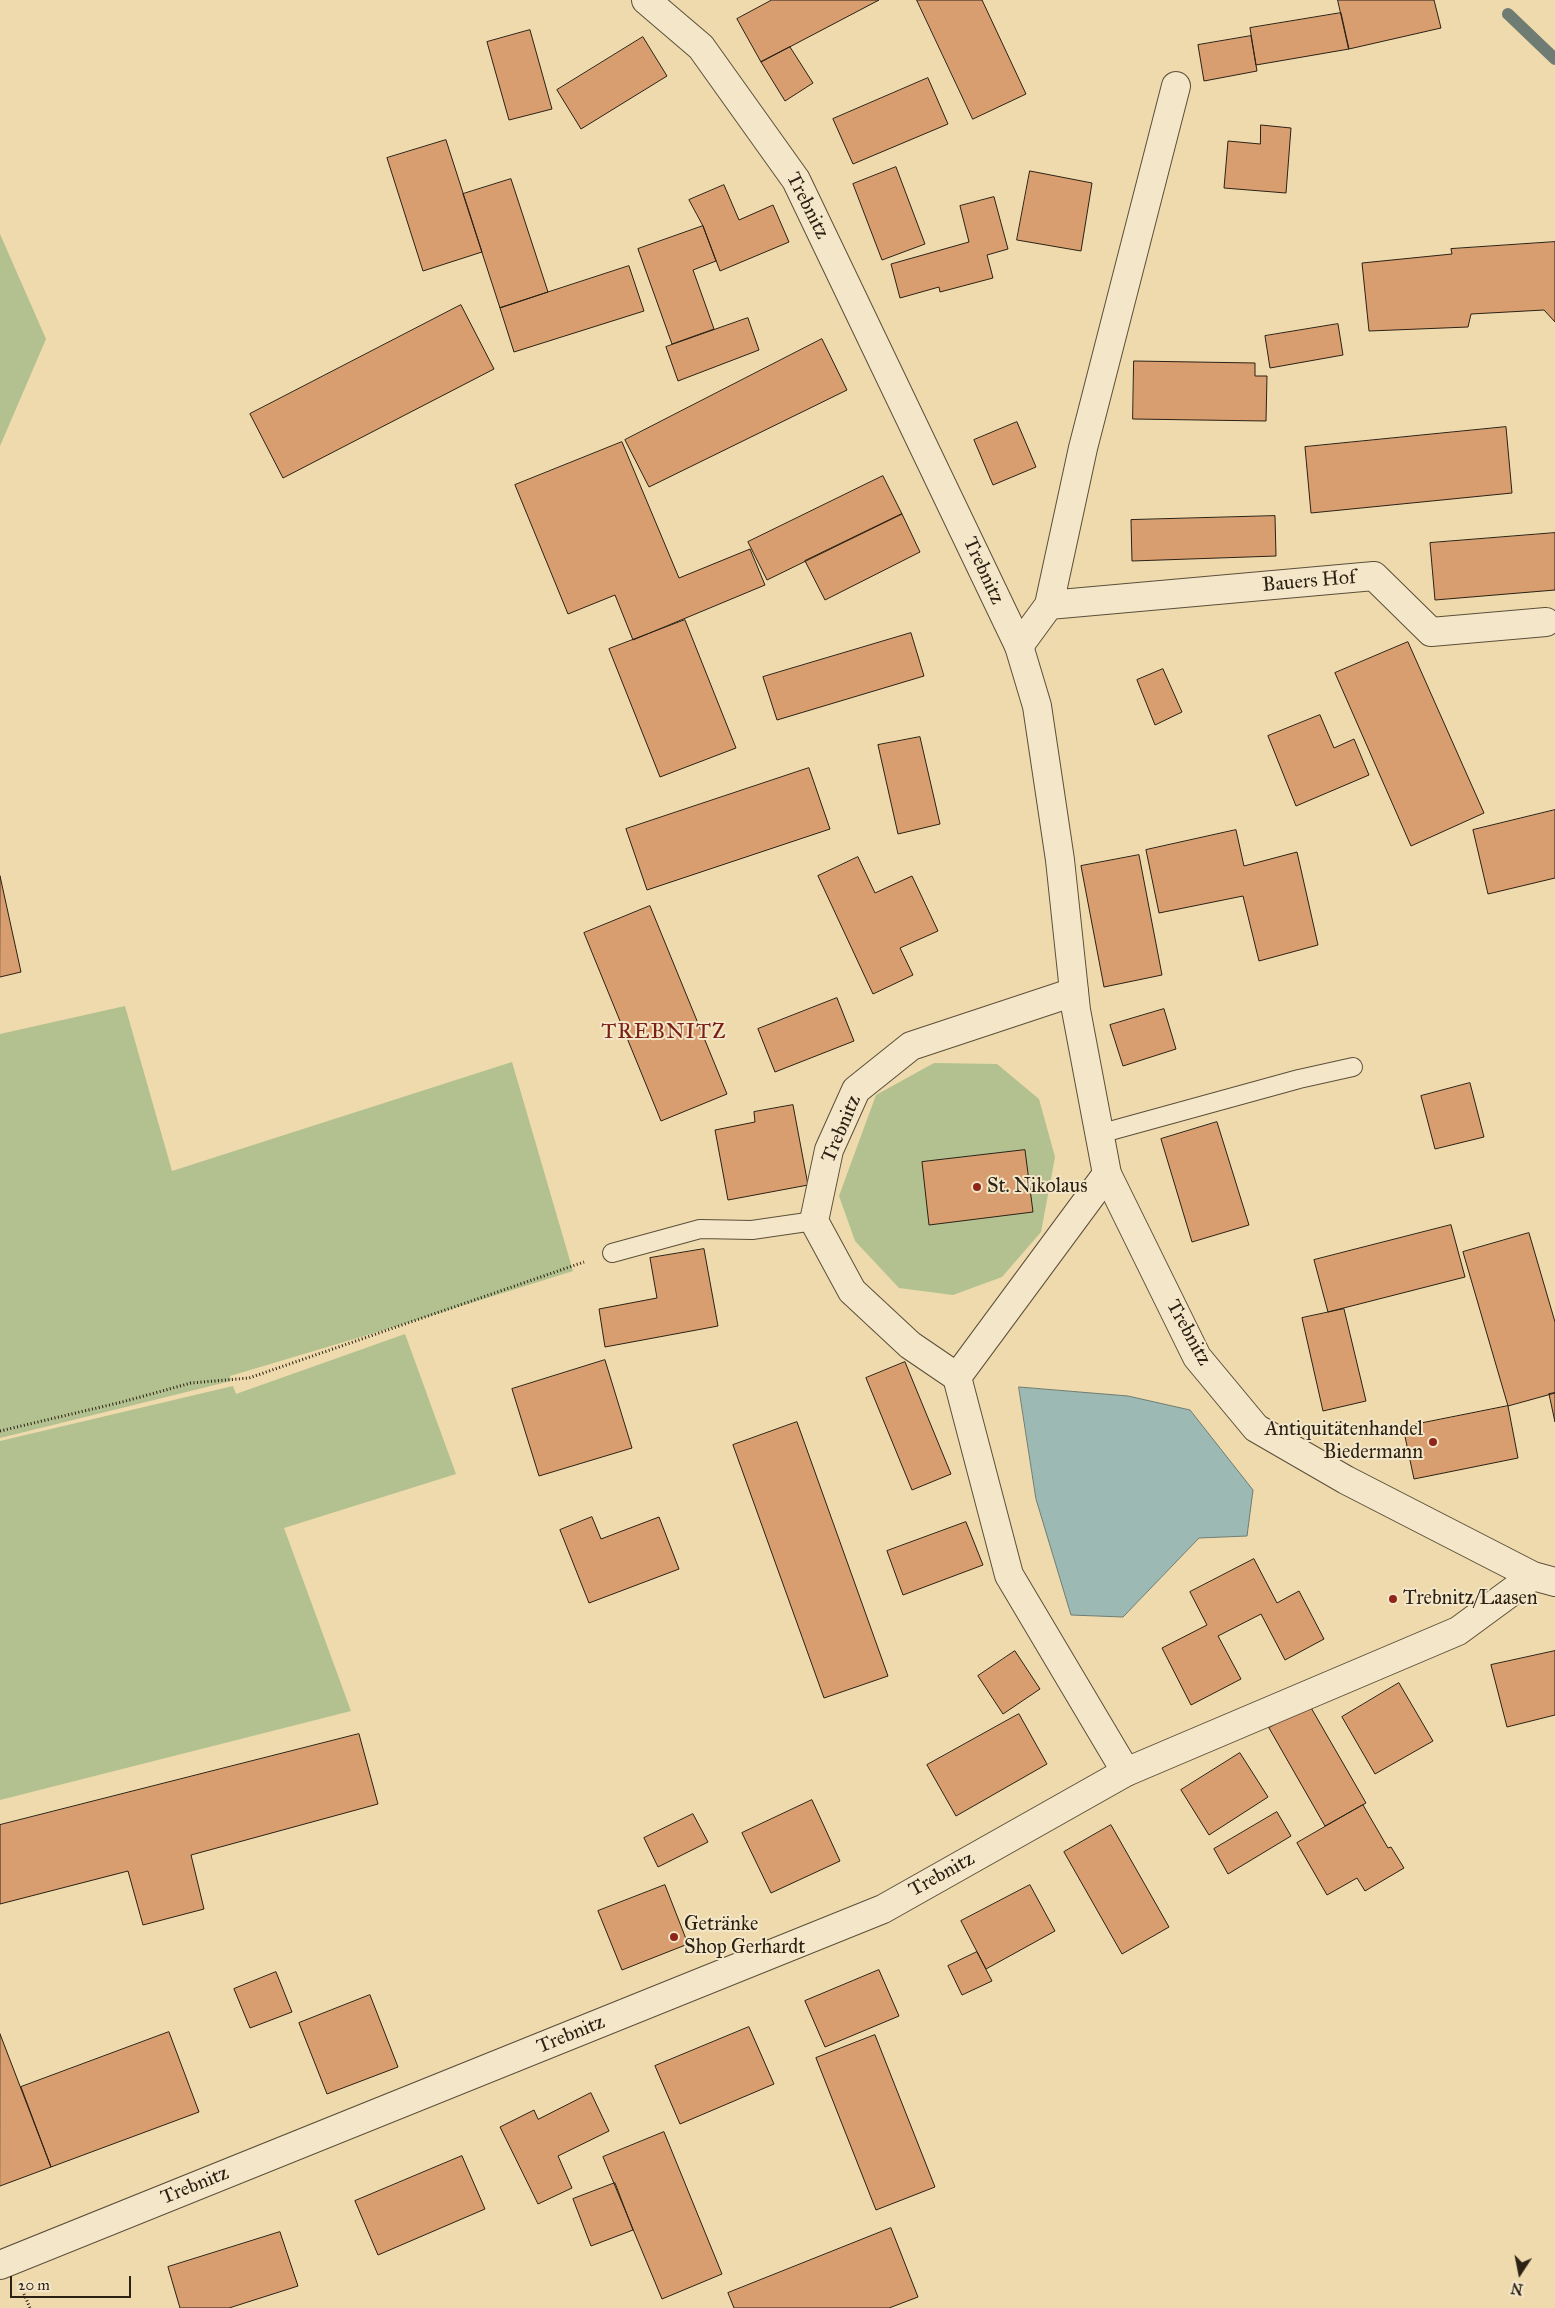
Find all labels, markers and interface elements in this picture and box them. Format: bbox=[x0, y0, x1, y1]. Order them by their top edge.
street label: Trebnitz bbox=[780, 169, 834, 243]
street label: Trebnitz bbox=[957, 534, 1009, 608]
street label: Bauers Hof bbox=[1261, 566, 1357, 598]
district label: TREBNITZ bbox=[600, 1020, 728, 1046]
street label: Trebnitz bbox=[817, 1092, 867, 1166]
place label: St. Nikolaus bbox=[987, 1175, 1087, 1199]
marker: St. Nikolaus bbox=[971, 1181, 983, 1193]
street label: Trebnitz bbox=[1160, 1296, 1216, 1370]
place label: Antiquitätenhandel Biedermann bbox=[1265, 1418, 1423, 1465]
marker: Antiquitätenhandel Biedermann bbox=[1427, 1436, 1439, 1448]
place label: Trebnitz/Laasen bbox=[1403, 1587, 1538, 1611]
marker: Trebnitz/Laasen bbox=[1387, 1593, 1399, 1605]
street label: Trebnitz bbox=[905, 1847, 979, 1903]
place label: Getränke Shop Gerhardt bbox=[684, 1913, 805, 1960]
marker: Getränke Shop Gerhardt bbox=[668, 1931, 680, 1943]
street label: Trebnitz bbox=[534, 2011, 608, 2059]
street label: Trebnitz bbox=[158, 2162, 232, 2210]
north arrow bbox=[1495, 2248, 1545, 2298]
scale bar bbox=[12, 2266, 134, 2298]
text: 20 m bbox=[18, 2276, 50, 2294]
text: N bbox=[1510, 2279, 1524, 2298]

